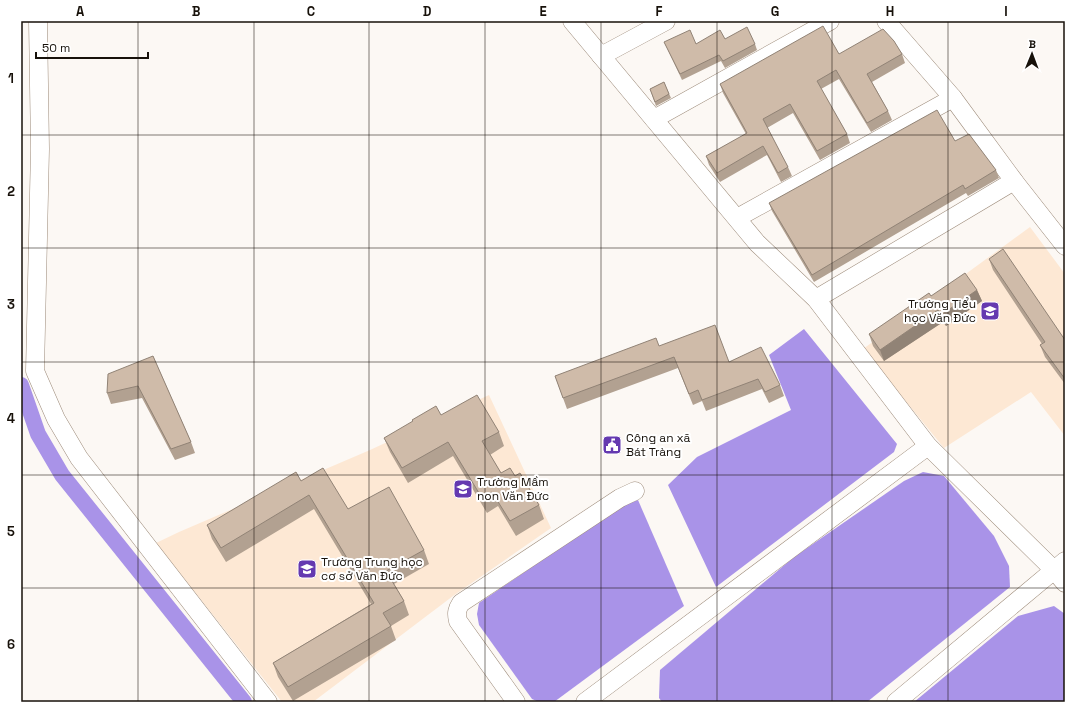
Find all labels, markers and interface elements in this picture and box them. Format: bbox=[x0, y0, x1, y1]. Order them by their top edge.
text: A bbox=[76, 3, 85, 20]
text: B bbox=[192, 3, 201, 20]
text: C bbox=[307, 3, 315, 20]
text: D bbox=[423, 3, 432, 20]
text: E bbox=[539, 3, 547, 20]
text: F bbox=[656, 3, 663, 20]
text: G bbox=[771, 3, 779, 20]
text: H bbox=[886, 3, 894, 20]
text: I bbox=[1004, 3, 1008, 20]
scale bar bbox=[36, 34, 148, 60]
north arrow bbox=[1012, 34, 1052, 74]
text: B bbox=[1028, 37, 1036, 51]
text: 50 m bbox=[42, 40, 70, 56]
text: 1 bbox=[8, 70, 14, 87]
text: 2 bbox=[7, 183, 15, 200]
text: 3 bbox=[7, 296, 15, 313]
place label: Trường Tiểu học Văn Đức bbox=[904, 296, 976, 326]
school or university icon: Trường Tiểu học Văn Đức bbox=[979, 300, 1001, 322]
text: 4 bbox=[7, 410, 15, 427]
place label: Công an xã Bát Tràng bbox=[626, 430, 691, 460]
public building icon: Công an xã Bát Tràng bbox=[601, 434, 623, 456]
place label: Trường Mầm non Văn Đức bbox=[477, 474, 549, 504]
school or university icon: Trường Mầm non Văn Đức bbox=[452, 478, 474, 500]
text: 5 bbox=[7, 523, 15, 540]
place label: Trường Trung học cơ sở Văn Đức bbox=[321, 554, 423, 584]
school or university icon: Trường Trung học cơ sở Văn Đức bbox=[296, 558, 318, 580]
text: 6 bbox=[7, 636, 15, 653]

